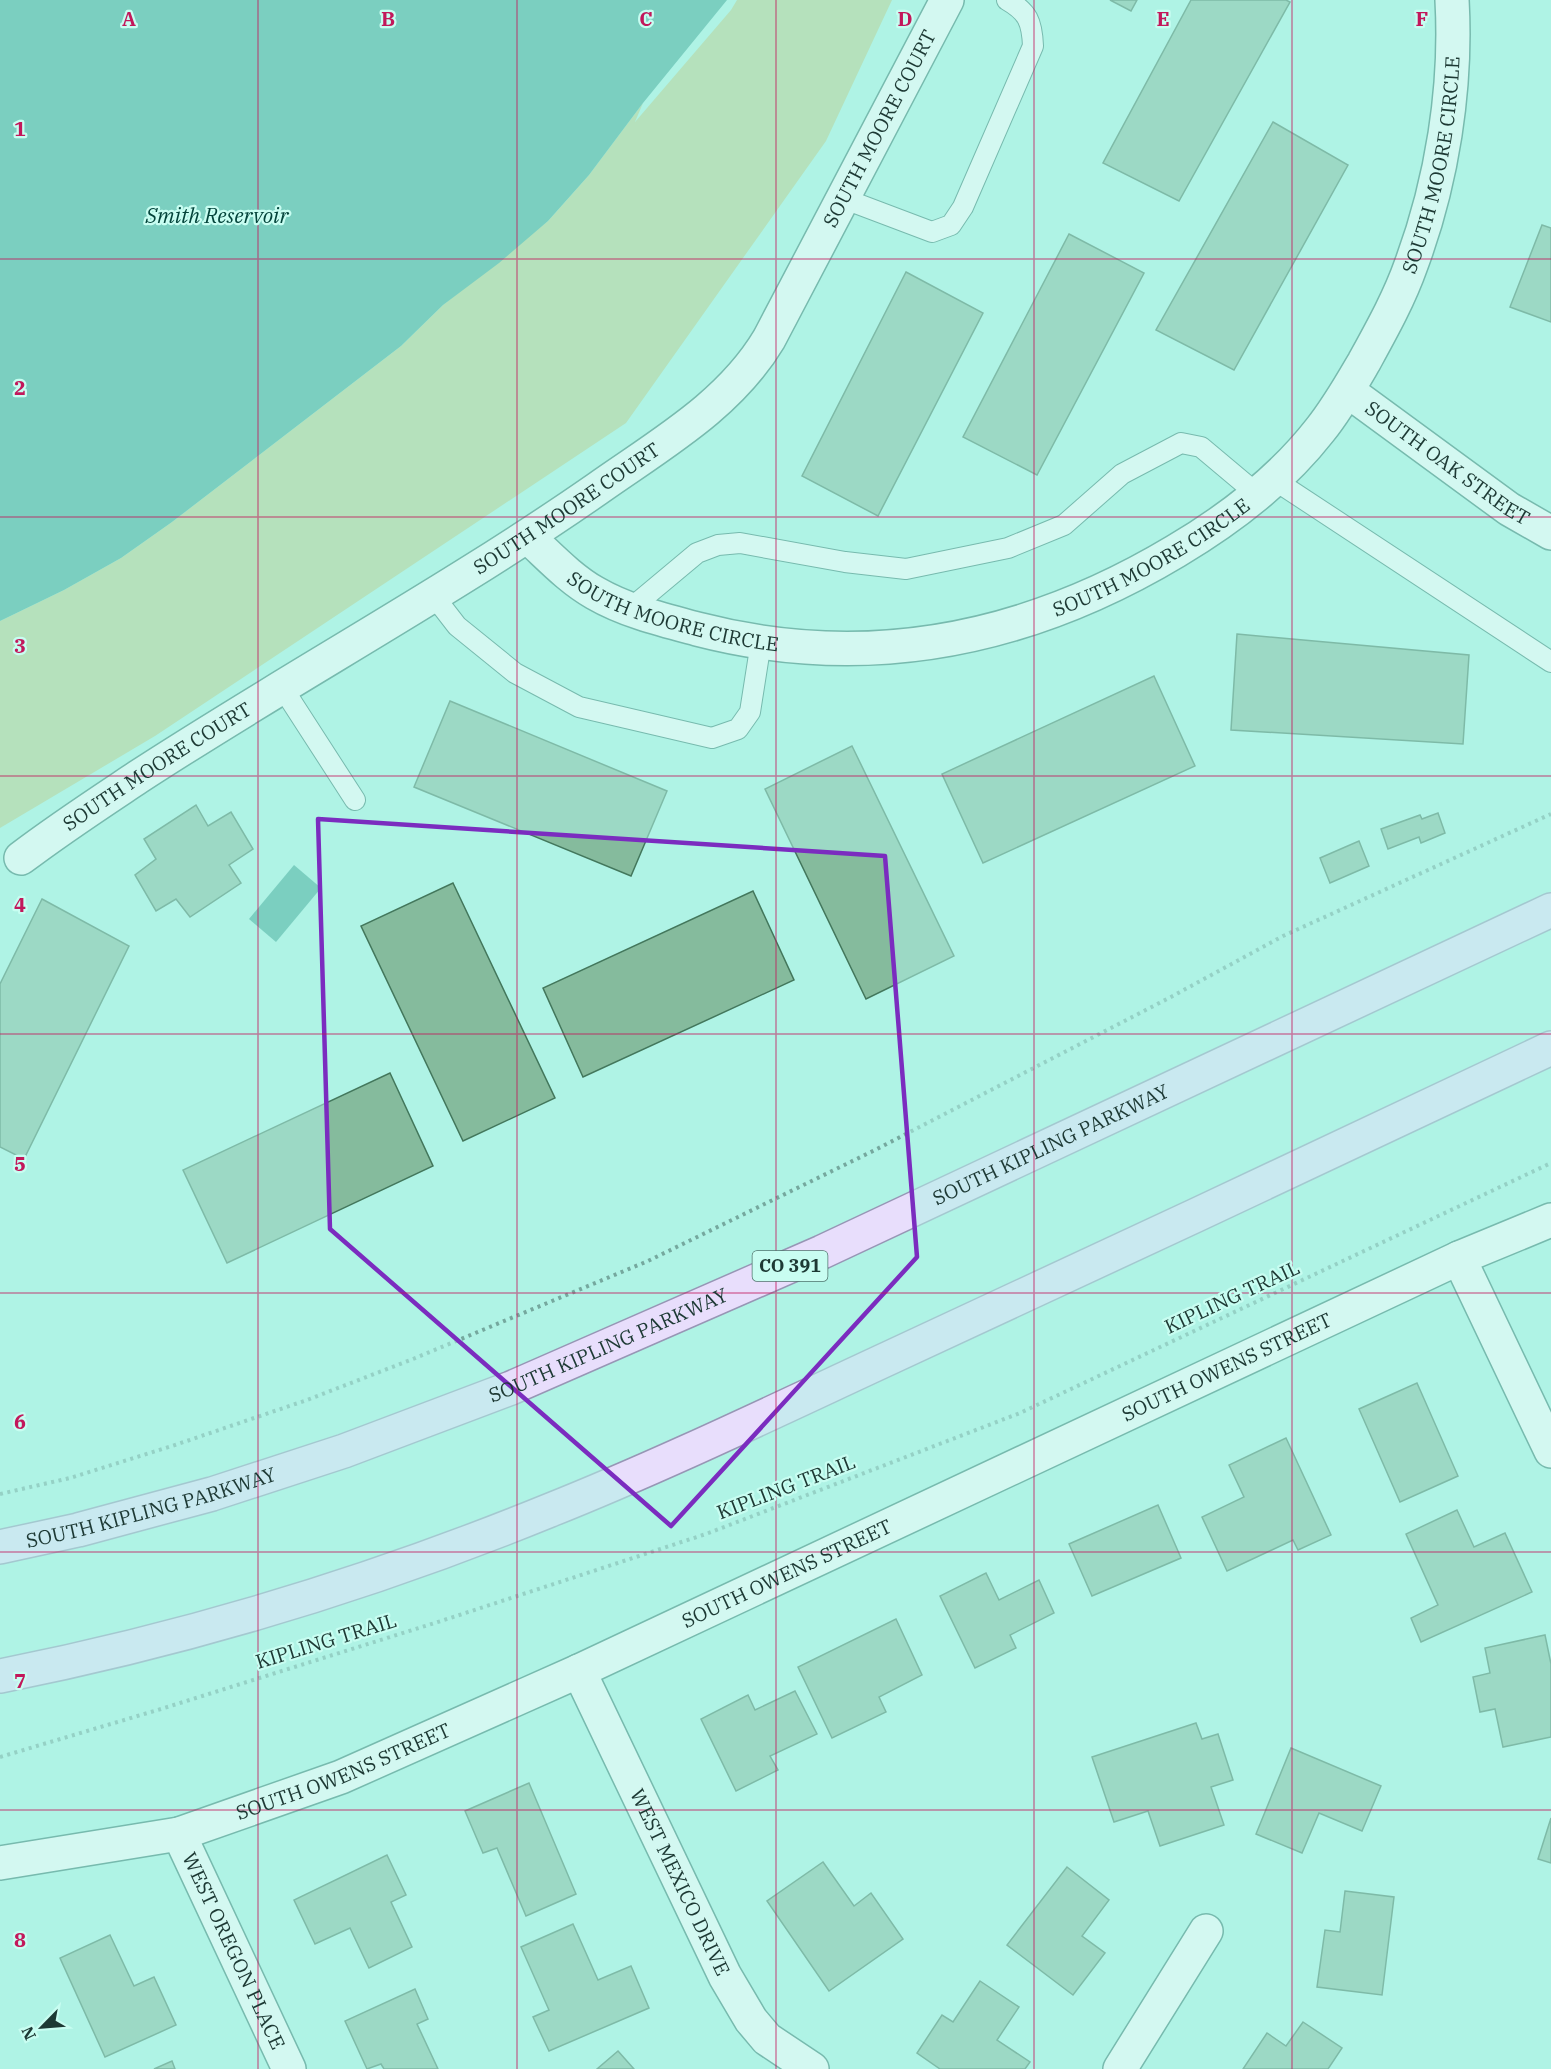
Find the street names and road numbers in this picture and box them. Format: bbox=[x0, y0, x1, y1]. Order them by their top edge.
street label: SOUTH MOORE COURT bbox=[816, 25, 942, 232]
street label: SOUTH MOORE CIRCLE bbox=[1395, 55, 1466, 277]
street label: SOUTH OAK STREET bbox=[1360, 394, 1535, 531]
street label: SOUTH MOORE COURT bbox=[468, 436, 665, 580]
street label: SOUTH MOORE CIRCLE bbox=[1049, 492, 1255, 623]
street label: SOUTH MOORE CIRCLE bbox=[562, 564, 781, 657]
street label: SOUTH MOORE COURT bbox=[57, 695, 256, 837]
street label: SOUTH KIPLING PARKWAY bbox=[928, 1077, 1173, 1211]
road number: CO 391 bbox=[752, 1251, 828, 1281]
street label: KIPLING TRAIL bbox=[1160, 1253, 1304, 1340]
street label: SOUTH KIPLING PARKWAY bbox=[485, 1281, 732, 1408]
street label: SOUTH OWENS STREET bbox=[1117, 1306, 1336, 1427]
street label: KIPLING TRAIL bbox=[713, 1448, 859, 1525]
street label: SOUTH KIPLING PARKWAY bbox=[23, 1460, 280, 1554]
street label: SOUTH OWENS STREET bbox=[677, 1512, 896, 1634]
street label: KIPLING TRAIL bbox=[252, 1606, 400, 1675]
street label: SOUTH OWENS STREET bbox=[232, 1716, 455, 1826]
street label: WEST MEXICO DRIVE bbox=[624, 1784, 737, 1980]
street label: WEST OREGON PLACE bbox=[176, 1848, 292, 2054]

